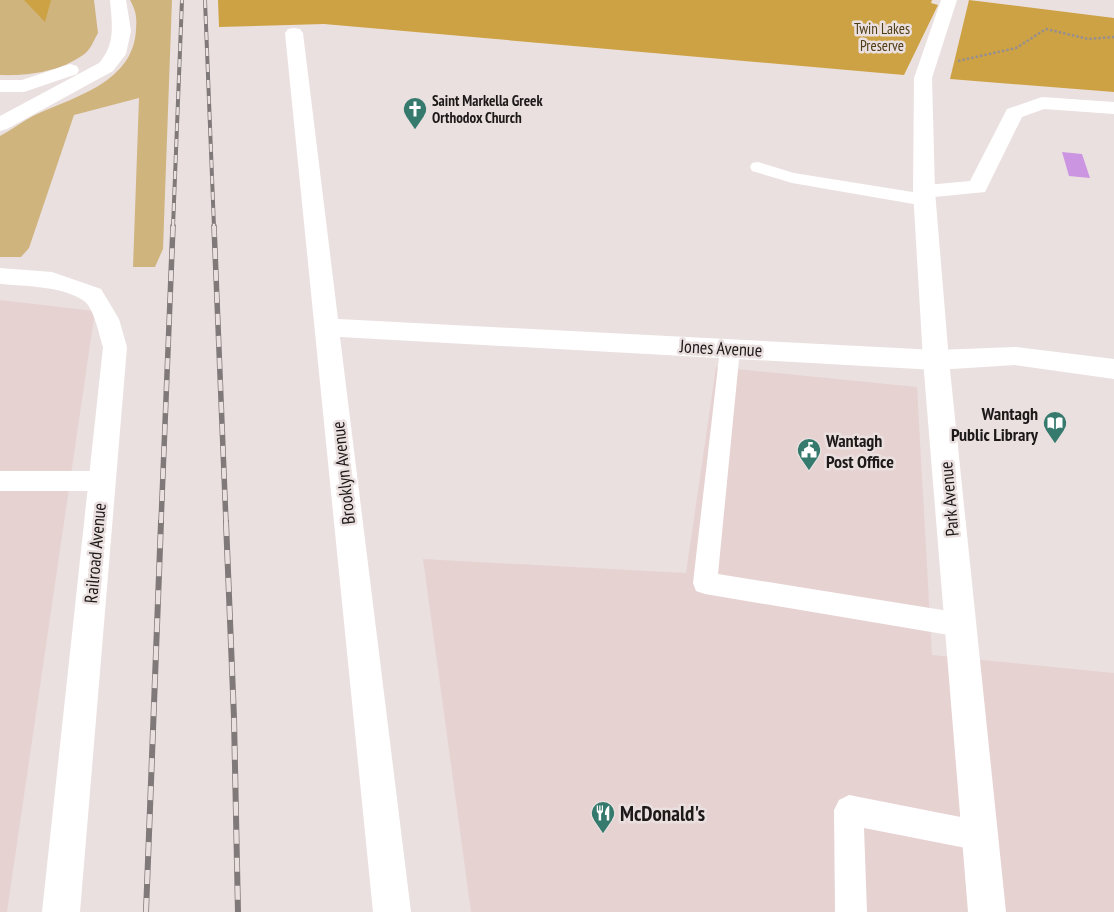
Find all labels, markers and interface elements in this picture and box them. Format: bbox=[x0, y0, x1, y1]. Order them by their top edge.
park label: Twin Lakes Preserve bbox=[854, 19, 910, 55]
place label: Saint Markella Greek Orthodox Church bbox=[432, 91, 543, 127]
church icon: Saint Markella Greek Orthodox Church bbox=[402, 96, 428, 130]
street label: Jones Avenue bbox=[678, 334, 763, 362]
place label: Wantagh Public Library bbox=[951, 402, 1039, 446]
library icon: Wantagh Public Library bbox=[1042, 410, 1068, 444]
street label: Brooklyn Avenue bbox=[326, 420, 360, 526]
place label: Wantagh Post Office bbox=[825, 429, 894, 473]
public building icon: Wantagh Post Office bbox=[796, 437, 822, 471]
street label: Park Avenue bbox=[934, 461, 964, 537]
street label: Railroad Avenue bbox=[79, 502, 111, 604]
restaurant icon: McDonald's bbox=[590, 800, 616, 834]
place label: McDonald's bbox=[620, 800, 705, 827]

